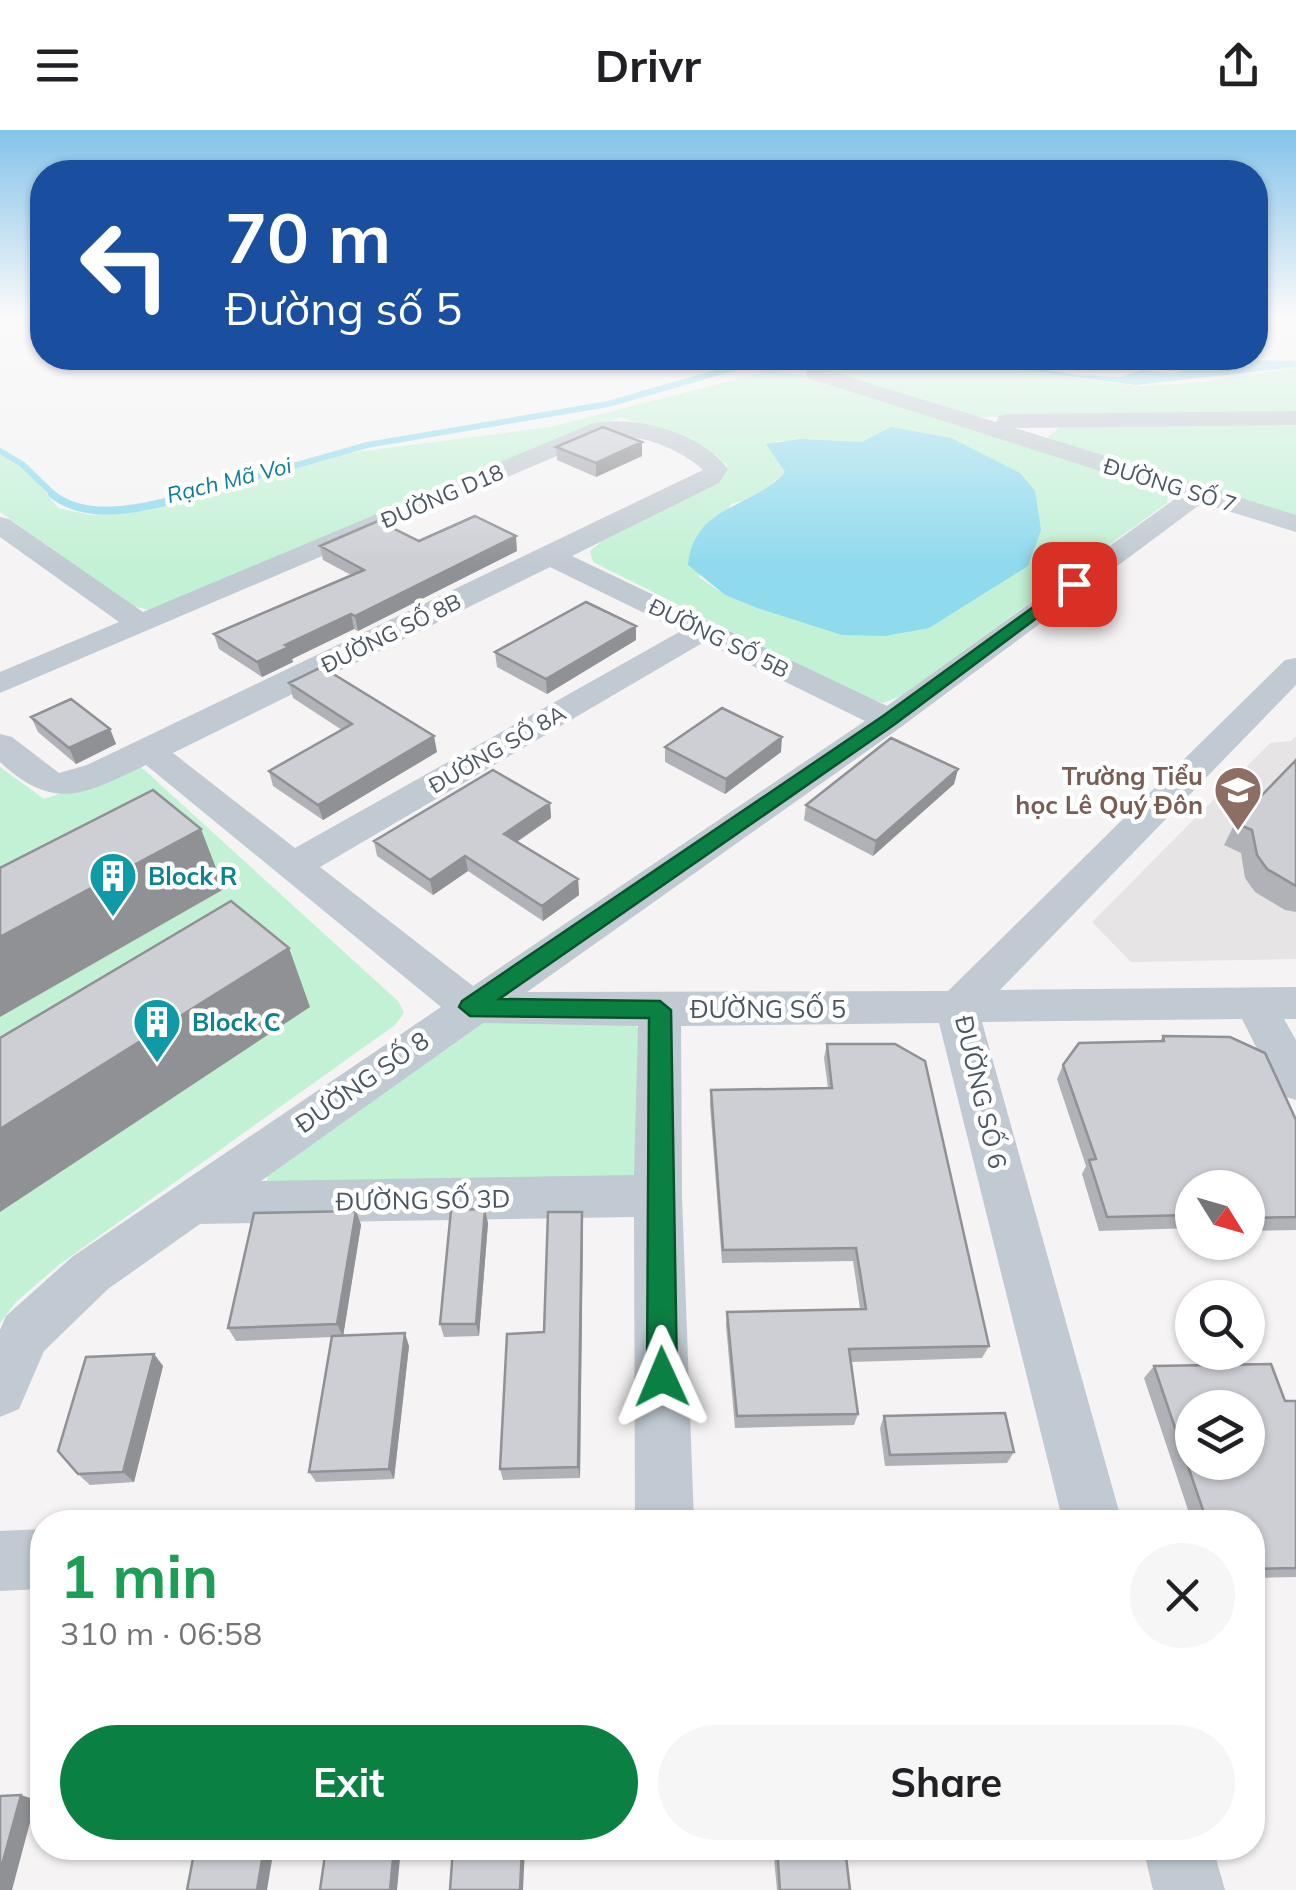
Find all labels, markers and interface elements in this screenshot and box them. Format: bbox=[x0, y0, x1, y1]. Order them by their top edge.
text: Drivr bbox=[595, 37, 701, 93]
icon: menu bbox=[30, 38, 85, 93]
icon: share bbox=[1211, 38, 1266, 93]
text: 70 m bbox=[225, 193, 391, 281]
icon: left bbox=[60, 200, 190, 330]
text: Đường số 5 bbox=[225, 280, 462, 336]
water label: Rạch Mã Voi bbox=[164, 451, 295, 509]
street label: ĐƯỜNG SỐ 7 bbox=[1100, 452, 1240, 518]
street label: ĐƯỜNG D18 bbox=[376, 458, 508, 534]
pin bbox=[1032, 542, 1117, 627]
icon: arrive bbox=[1047, 557, 1102, 612]
street label: ĐƯỜNG SỐ 8B bbox=[316, 587, 466, 679]
street label: ĐƯỜNG SỐ 5B bbox=[644, 592, 794, 684]
street label: ĐƯỜNG SỐ 8A bbox=[424, 698, 570, 800]
place label: Trường Tiểu học Lê Quý Đôn bbox=[1015, 760, 1203, 820]
school or university icon: Trường Tiểu học Lê Quý Đôn bbox=[1212, 764, 1264, 832]
building icon: Block R bbox=[87, 850, 139, 918]
place label: Block R bbox=[148, 860, 237, 891]
street label: ĐƯỜNG SỐ 5 bbox=[690, 992, 846, 1024]
building icon: Block C bbox=[131, 996, 183, 1064]
place label: Block C bbox=[192, 1006, 281, 1037]
street label: ĐƯỜNG SỐ 6 bbox=[949, 1012, 1015, 1171]
street label: ĐƯỜNG SỐ 8 bbox=[288, 1023, 435, 1139]
north arrow bbox=[1175, 1170, 1265, 1260]
map controls bbox=[1175, 1170, 1265, 1480]
street label: ĐƯỜNG SỐ 3D bbox=[335, 1181, 511, 1217]
button: search bbox=[1175, 1280, 1265, 1370]
position arrow bbox=[610, 1325, 714, 1429]
button: layers bbox=[1175, 1390, 1265, 1480]
text: 1 min bbox=[60, 1538, 218, 1613]
button: close bbox=[1130, 1543, 1235, 1648]
text: 310 m · 06:58 bbox=[60, 1613, 262, 1653]
button: Exit bbox=[60, 1725, 638, 1840]
button: Share bbox=[658, 1725, 1235, 1840]

